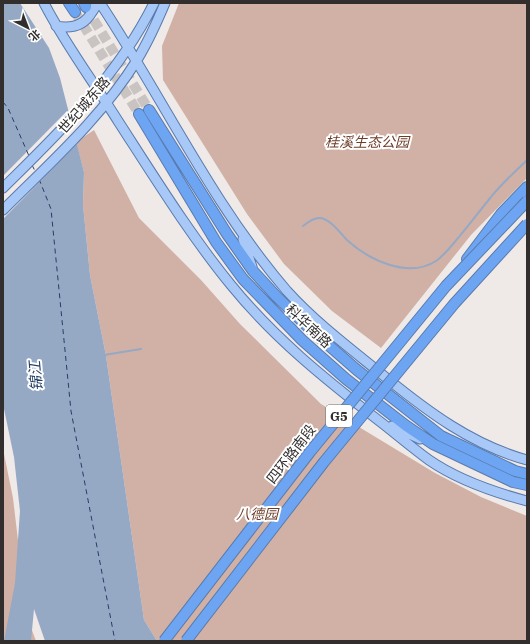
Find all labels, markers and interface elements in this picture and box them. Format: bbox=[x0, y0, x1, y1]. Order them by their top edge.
north arrow bbox=[8, 8, 48, 48]
text: 北 bbox=[26, 27, 43, 44]
street label: 世纪城东路 bbox=[54, 73, 114, 137]
park label: 桂溪生态公园 bbox=[325, 133, 411, 151]
street label: 科华南路 bbox=[282, 300, 336, 352]
water label: 锦江 bbox=[25, 358, 46, 392]
road number: G5 bbox=[326, 405, 352, 427]
street label: 四环路南段 bbox=[262, 421, 320, 487]
park label: 八德园 bbox=[236, 505, 280, 523]

